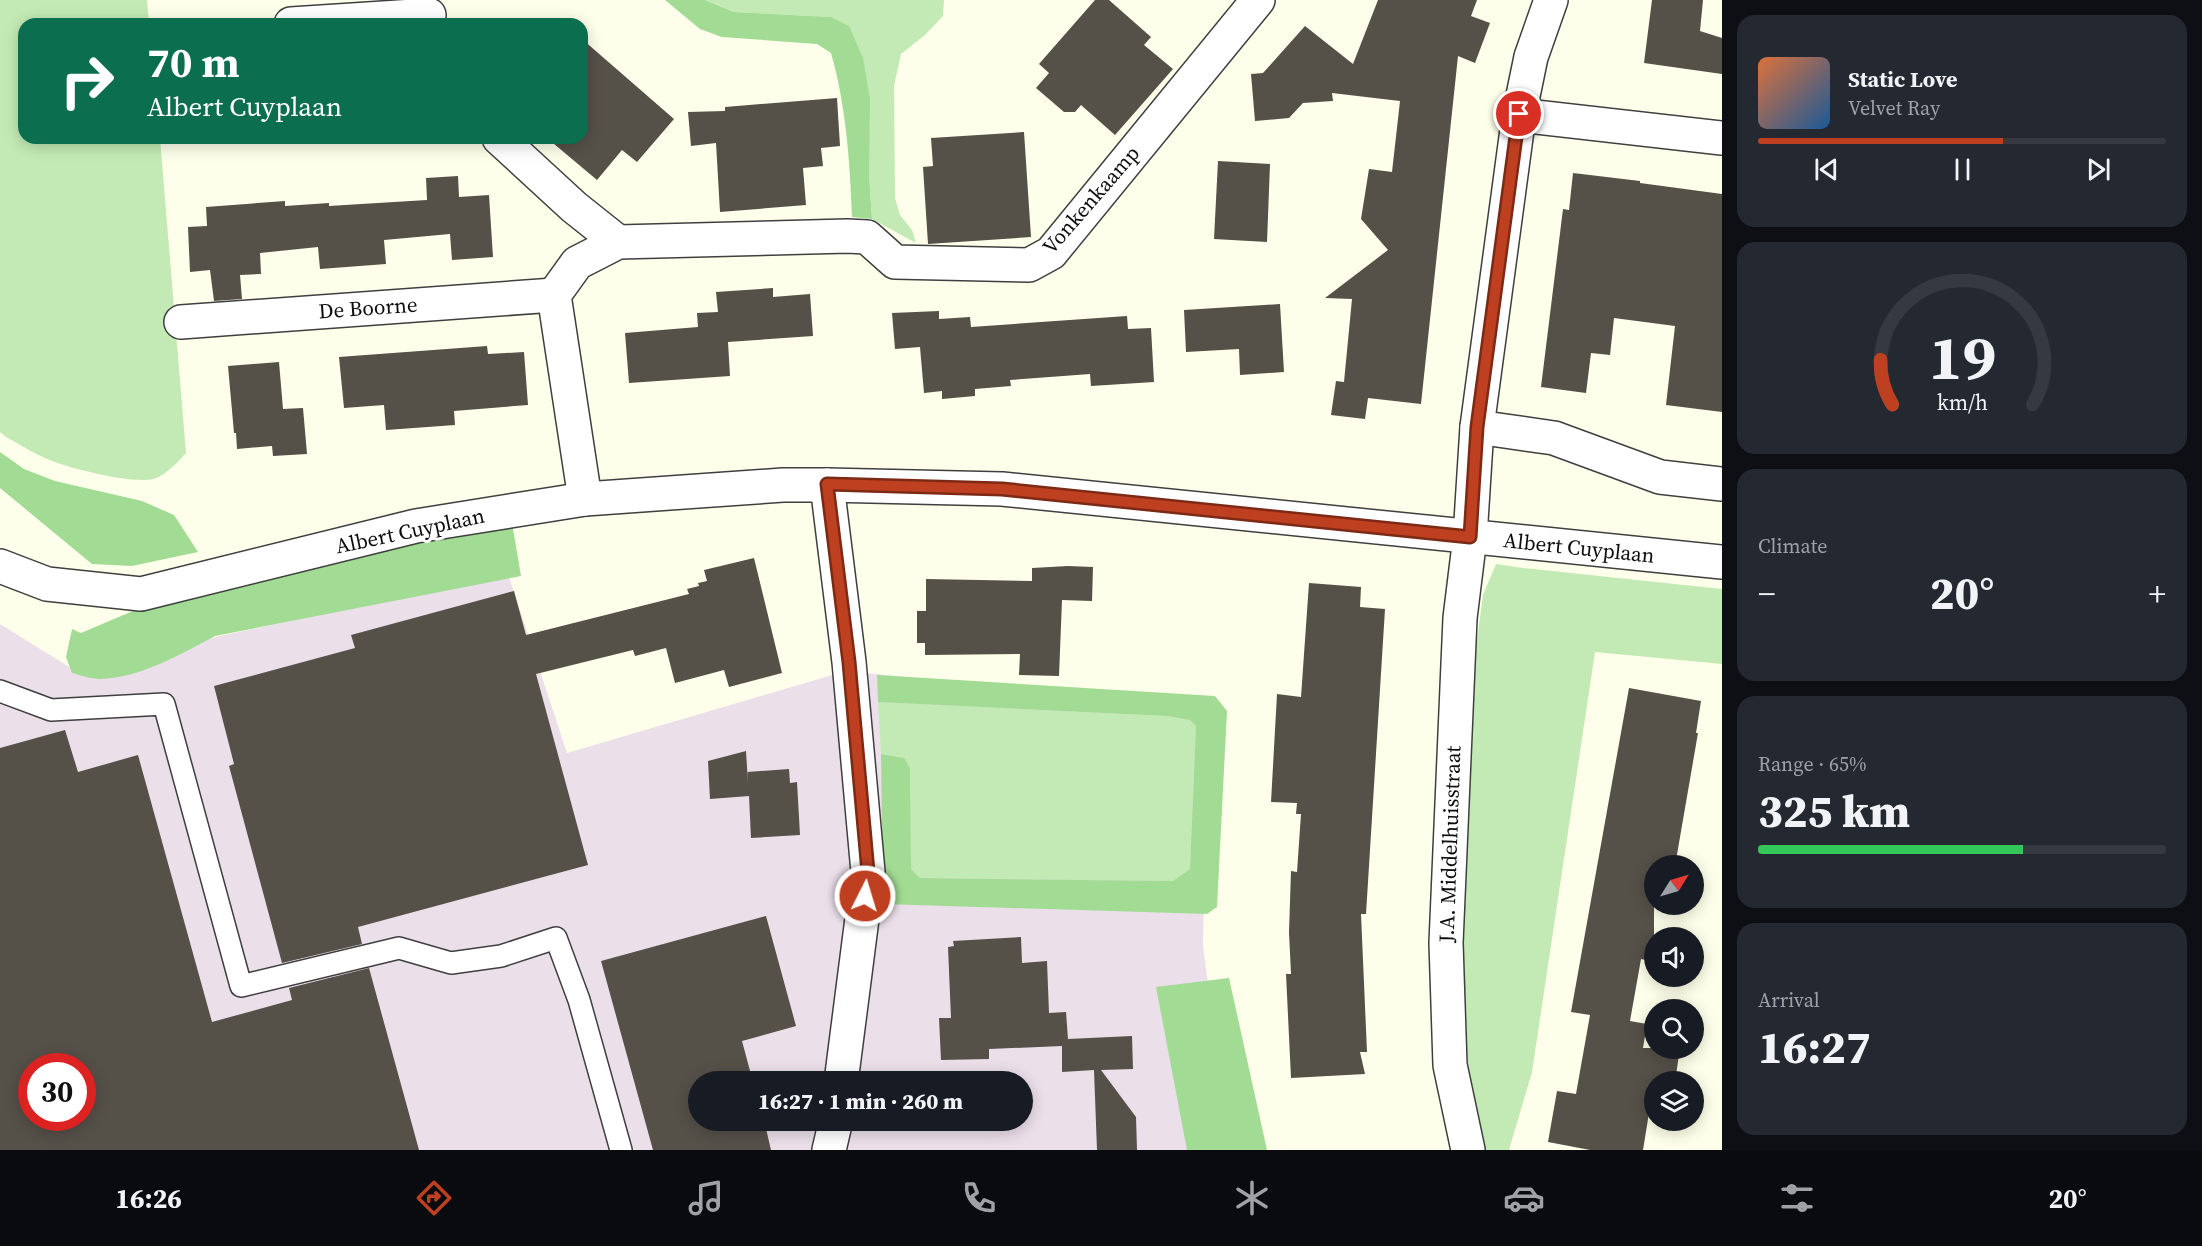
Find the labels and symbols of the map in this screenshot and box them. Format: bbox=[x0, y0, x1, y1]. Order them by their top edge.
pin bbox=[1493, 88, 1544, 139]
street label: Vonkenkaamp bbox=[1035, 139, 1146, 260]
street label: De Boorne bbox=[318, 290, 418, 325]
street label: Albert Cuyplaan bbox=[333, 500, 487, 560]
street label: Albert Cuyplaan bbox=[1502, 525, 1656, 570]
street label: J.A. Middelhuisstraat bbox=[1432, 745, 1467, 944]
north arrow bbox=[1644, 855, 1704, 915]
position arrow bbox=[833, 864, 897, 928]
speed limit sign: 30 bbox=[18, 1053, 96, 1131]

